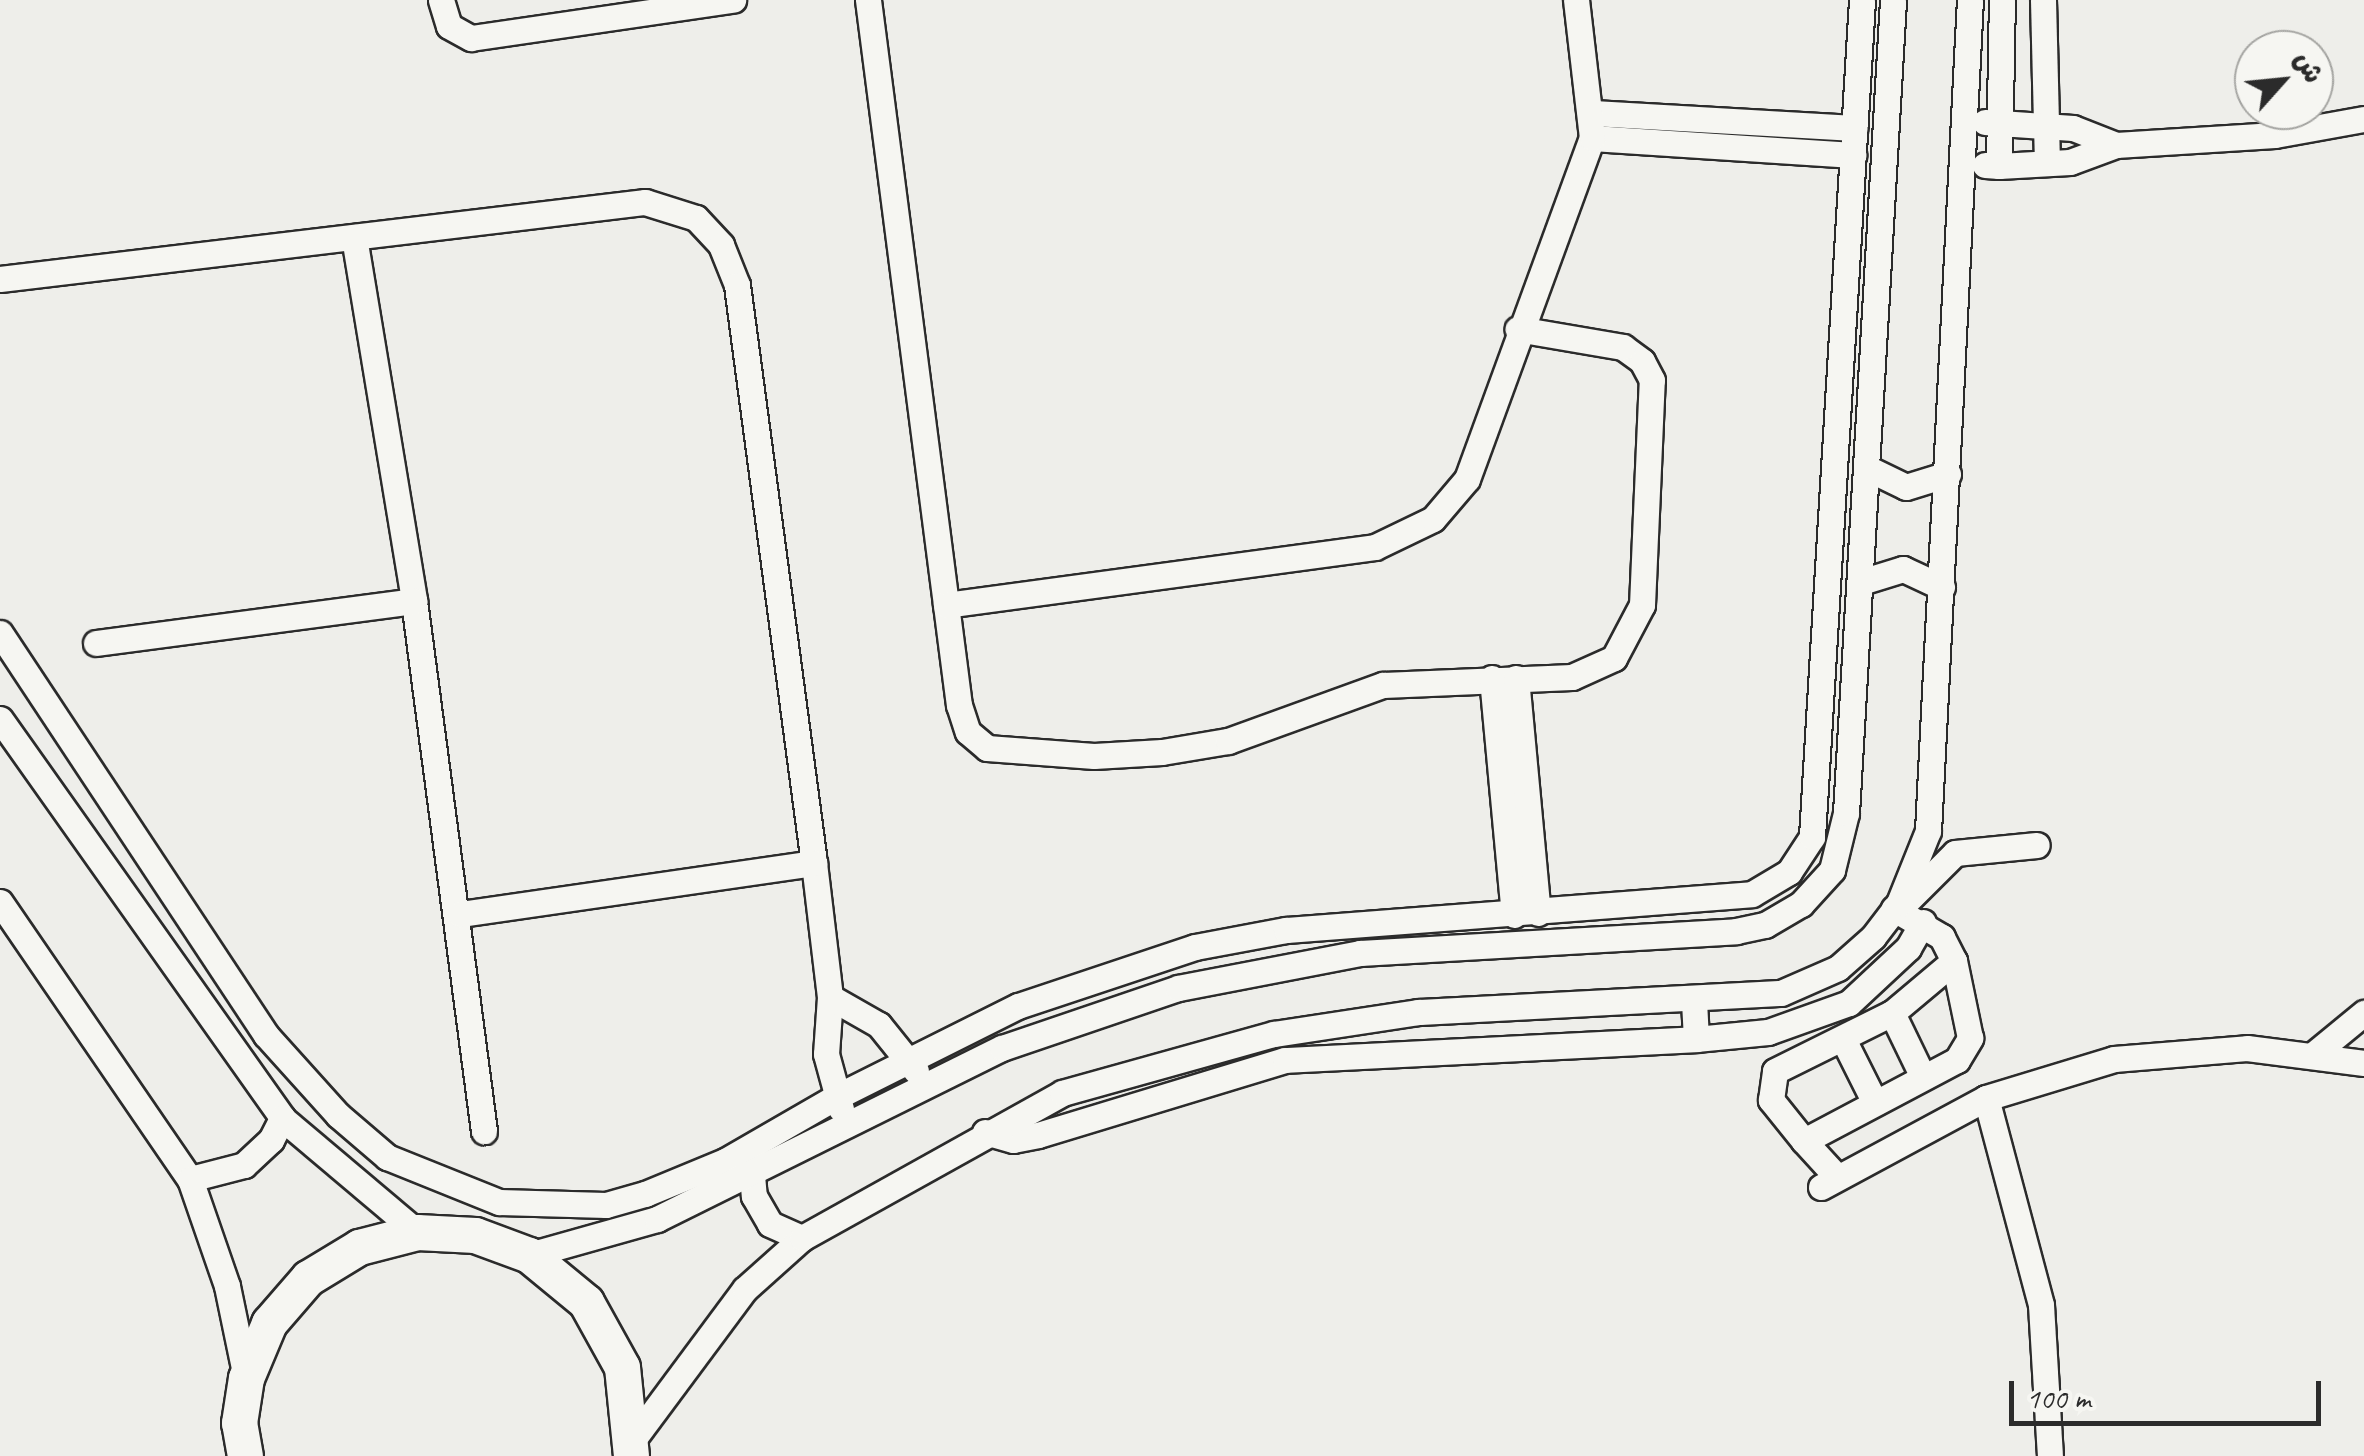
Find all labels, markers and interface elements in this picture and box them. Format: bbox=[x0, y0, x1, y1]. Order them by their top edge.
north arrow bbox=[2234, 30, 2334, 130]
text: ش bbox=[2287, 45, 2332, 89]
scale bar bbox=[2014, 1361, 2326, 1423]
text: 100 m bbox=[2026, 1379, 2091, 1417]

